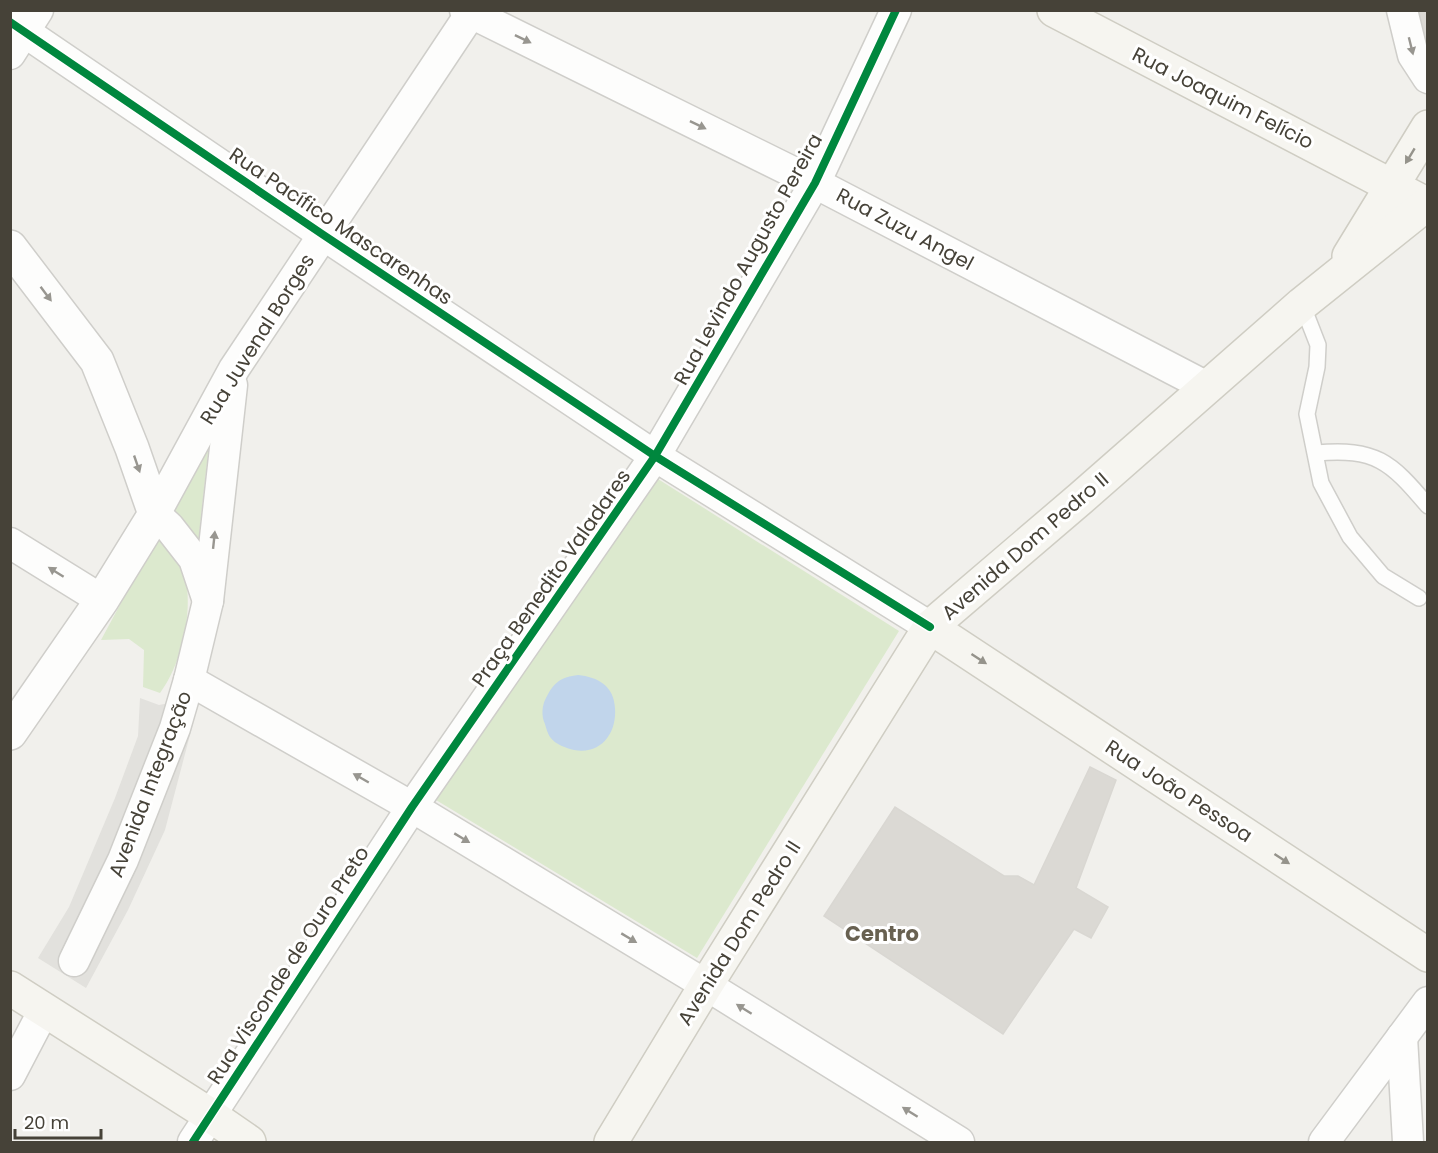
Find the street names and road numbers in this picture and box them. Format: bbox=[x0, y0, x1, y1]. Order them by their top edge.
street label: Rua Joaquim Felício bbox=[1127, 40, 1319, 156]
street label: Rua Levindo Augusto Pereira bbox=[667, 128, 829, 390]
street label: Rua Pacífico Mascarenhas bbox=[224, 141, 458, 311]
street label: Rua Zuzu Angel bbox=[831, 181, 979, 277]
street label: Rua Juvenal Borges bbox=[193, 248, 321, 430]
street label: Praça Benedito Valadares bbox=[465, 463, 637, 693]
street label: Avenida Dom Pedro II bbox=[935, 466, 1115, 626]
street label: Avenida Integração bbox=[102, 687, 198, 881]
street label: Rua João Pessoa bbox=[1100, 733, 1258, 849]
street label: Avenida Dom Pedro II bbox=[671, 835, 807, 1031]
street label: Rua Visconde de Ouro Preto bbox=[200, 841, 376, 1089]

